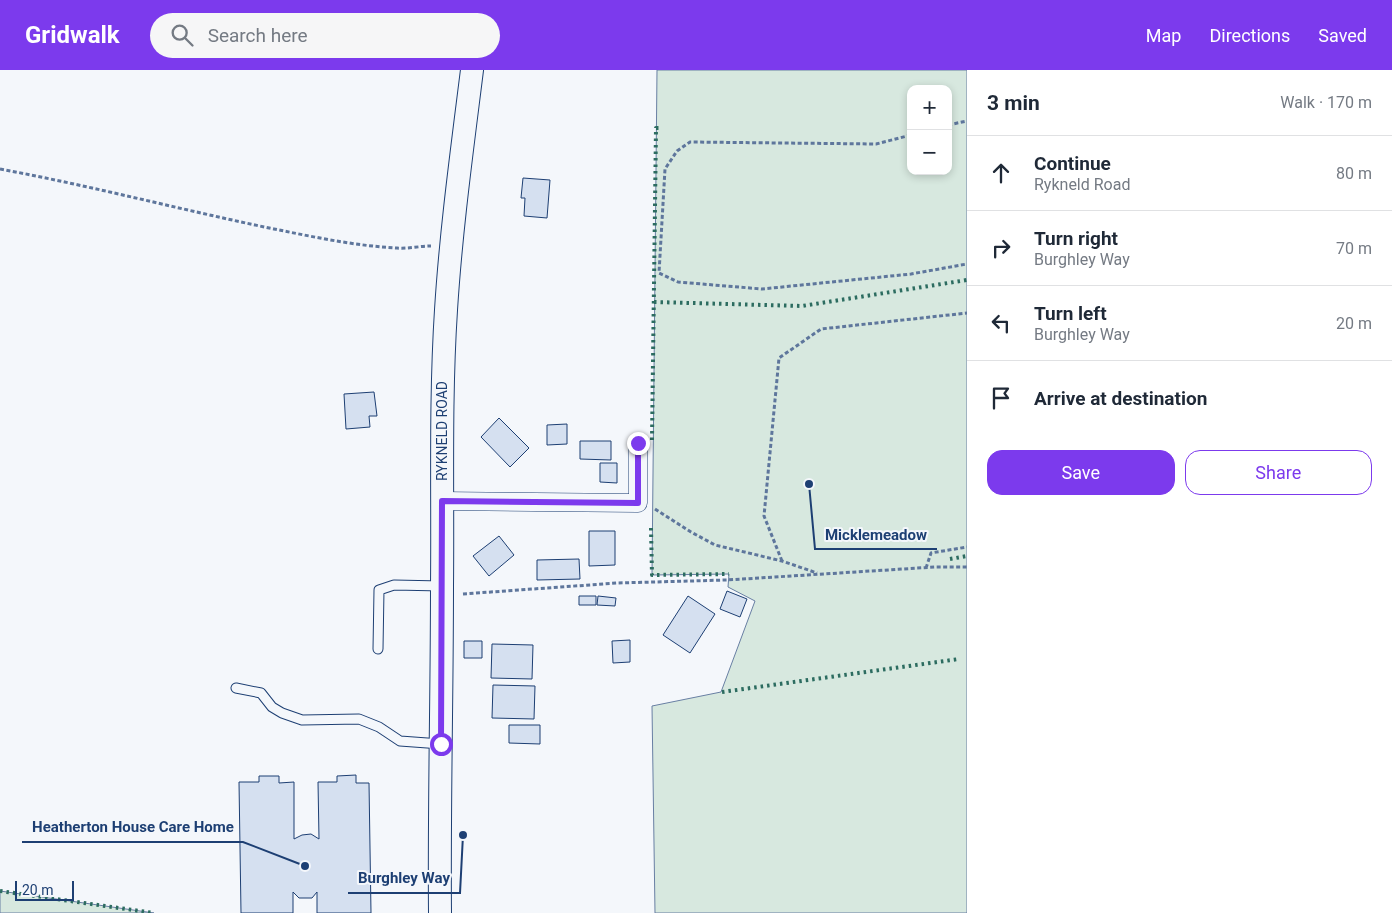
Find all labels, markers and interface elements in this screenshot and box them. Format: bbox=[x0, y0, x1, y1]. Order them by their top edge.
search box bbox=[150, 13, 500, 58]
text: Gridwalk bbox=[25, 21, 120, 49]
icon: search bbox=[168, 21, 196, 49]
text: Search here bbox=[208, 24, 308, 47]
text: Map bbox=[1146, 25, 1181, 46]
text: Directions bbox=[1209, 25, 1290, 46]
text: Saved bbox=[1318, 25, 1367, 46]
map controls bbox=[907, 85, 952, 175]
button: + bbox=[907, 85, 952, 130]
text: 3 min bbox=[987, 91, 1040, 115]
text: Walk · 170 m bbox=[1280, 93, 1372, 112]
button: − bbox=[907, 130, 952, 175]
text: Continue bbox=[1034, 152, 1111, 175]
icon: ahead bbox=[987, 159, 1015, 187]
text: 80 m bbox=[1336, 164, 1372, 183]
text: Rykneld Road bbox=[1034, 175, 1130, 194]
text: Turn right bbox=[1034, 227, 1118, 250]
icon: right bbox=[987, 234, 1015, 262]
text: 70 m bbox=[1336, 239, 1372, 258]
text: Burghley Way bbox=[1034, 250, 1130, 269]
text: Turn left bbox=[1034, 302, 1107, 325]
icon: left bbox=[987, 309, 1015, 337]
text: 20 m bbox=[1336, 314, 1372, 333]
text: Burghley Way bbox=[1034, 325, 1130, 344]
street label: RYKNELD ROAD bbox=[434, 381, 450, 481]
icon: arrive bbox=[987, 384, 1015, 412]
text: Arrive at destination bbox=[1034, 387, 1207, 410]
route end bbox=[627, 432, 650, 455]
button: Save bbox=[987, 450, 1175, 495]
button: Share bbox=[1185, 450, 1372, 495]
callout: Micklemeadow bbox=[815, 519, 937, 549]
text: Micklemeadow bbox=[825, 526, 927, 544]
route start bbox=[430, 733, 453, 756]
callout: Heatherton House Care Home bbox=[22, 812, 243, 842]
text: Heatherton House Care Home bbox=[32, 818, 234, 836]
callout: Burghley Way bbox=[348, 863, 460, 893]
text: Burghley Way bbox=[358, 869, 450, 887]
scale bar bbox=[15, 878, 74, 901]
text: 20 m bbox=[22, 882, 54, 898]

